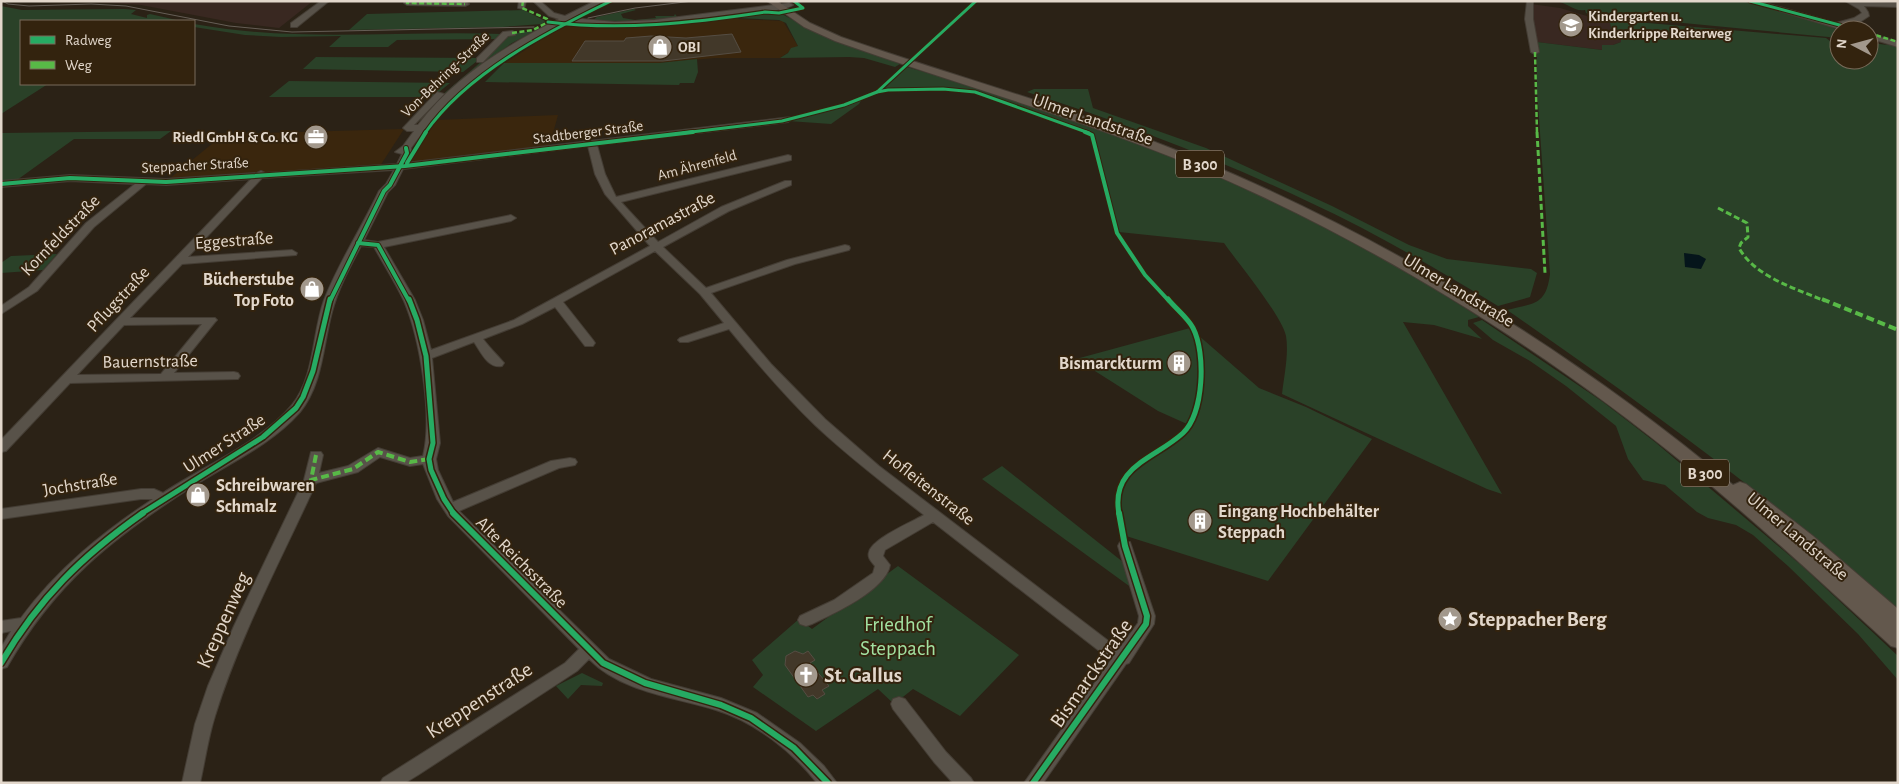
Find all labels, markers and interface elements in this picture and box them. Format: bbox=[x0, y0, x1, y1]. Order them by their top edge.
place label: Kindergarten u. Kinderkrippe Reiterweg bbox=[1588, 9, 1732, 41]
school or university icon: Kindergarten u. Kinderkrippe Reiterweg bbox=[1558, 12, 1584, 38]
legend bbox=[20, 20, 195, 85]
north arrow bbox=[1829, 20, 1879, 70]
street label: Von-Behring-Straße bbox=[398, 29, 492, 120]
text: Radweg bbox=[65, 33, 112, 48]
shop icon: OBI bbox=[647, 34, 673, 60]
text: N bbox=[1835, 38, 1850, 49]
place label: OBI bbox=[678, 40, 701, 55]
text: Weg bbox=[65, 58, 93, 73]
street label: Ulmer Landstraße bbox=[1030, 91, 1155, 149]
street label: Stadtberger Straße bbox=[532, 118, 644, 147]
office icon: Riedl GmbH & Co. KG bbox=[303, 124, 329, 150]
place label: Riedl GmbH & Co. KG bbox=[173, 130, 298, 145]
street label: Am Ährenfeld bbox=[656, 147, 739, 183]
road number: B 300 bbox=[1176, 150, 1224, 178]
street label: Steppacher Straße bbox=[141, 155, 249, 176]
street label: Panoramastraße bbox=[607, 189, 718, 259]
street label: Kornfeldstraße bbox=[18, 192, 104, 280]
street label: Eggestraße bbox=[194, 229, 274, 253]
street label: Ulmer Landstraße bbox=[1400, 251, 1517, 331]
street label: Pflugstraße bbox=[84, 263, 153, 336]
place label: Bücherstube Top Foto bbox=[203, 271, 294, 310]
shop icon: Bücherstube Top Foto bbox=[299, 276, 325, 302]
building icon: Bismarckturm bbox=[1166, 350, 1192, 376]
street label: Bauernstraße bbox=[102, 352, 198, 372]
place label: Bismarckturm bbox=[1059, 355, 1162, 373]
street label: Ulmer Straße bbox=[180, 411, 269, 477]
street label: Hofleitenstraße bbox=[879, 447, 978, 529]
road number: B 300 bbox=[1681, 459, 1729, 486]
street label: Jochstraße bbox=[42, 470, 119, 500]
place label: Schreibwaren Schmalz bbox=[216, 477, 315, 516]
shop icon: Schreibwaren Schmalz bbox=[185, 482, 211, 508]
street label: Ulmer Landstraße bbox=[1743, 489, 1851, 584]
place label: Eingang Hochbehälter Steppach bbox=[1218, 503, 1380, 542]
building icon: Eingang Hochbehälter Steppach bbox=[1187, 508, 1213, 534]
street label: Alte Reichsstraße bbox=[472, 513, 571, 612]
street label: Kreppenweg bbox=[193, 568, 254, 671]
place icon: Steppacher Berg bbox=[1437, 606, 1463, 632]
place label: Steppacher Berg bbox=[1468, 609, 1607, 630]
park label: Friedhof Steppach bbox=[860, 614, 936, 659]
street label: Bismarckstraße bbox=[1046, 615, 1136, 731]
street label: Kreppenstraße bbox=[423, 658, 536, 742]
church icon: St. Gallus bbox=[793, 662, 819, 688]
place label: St. Gallus bbox=[824, 665, 902, 686]

